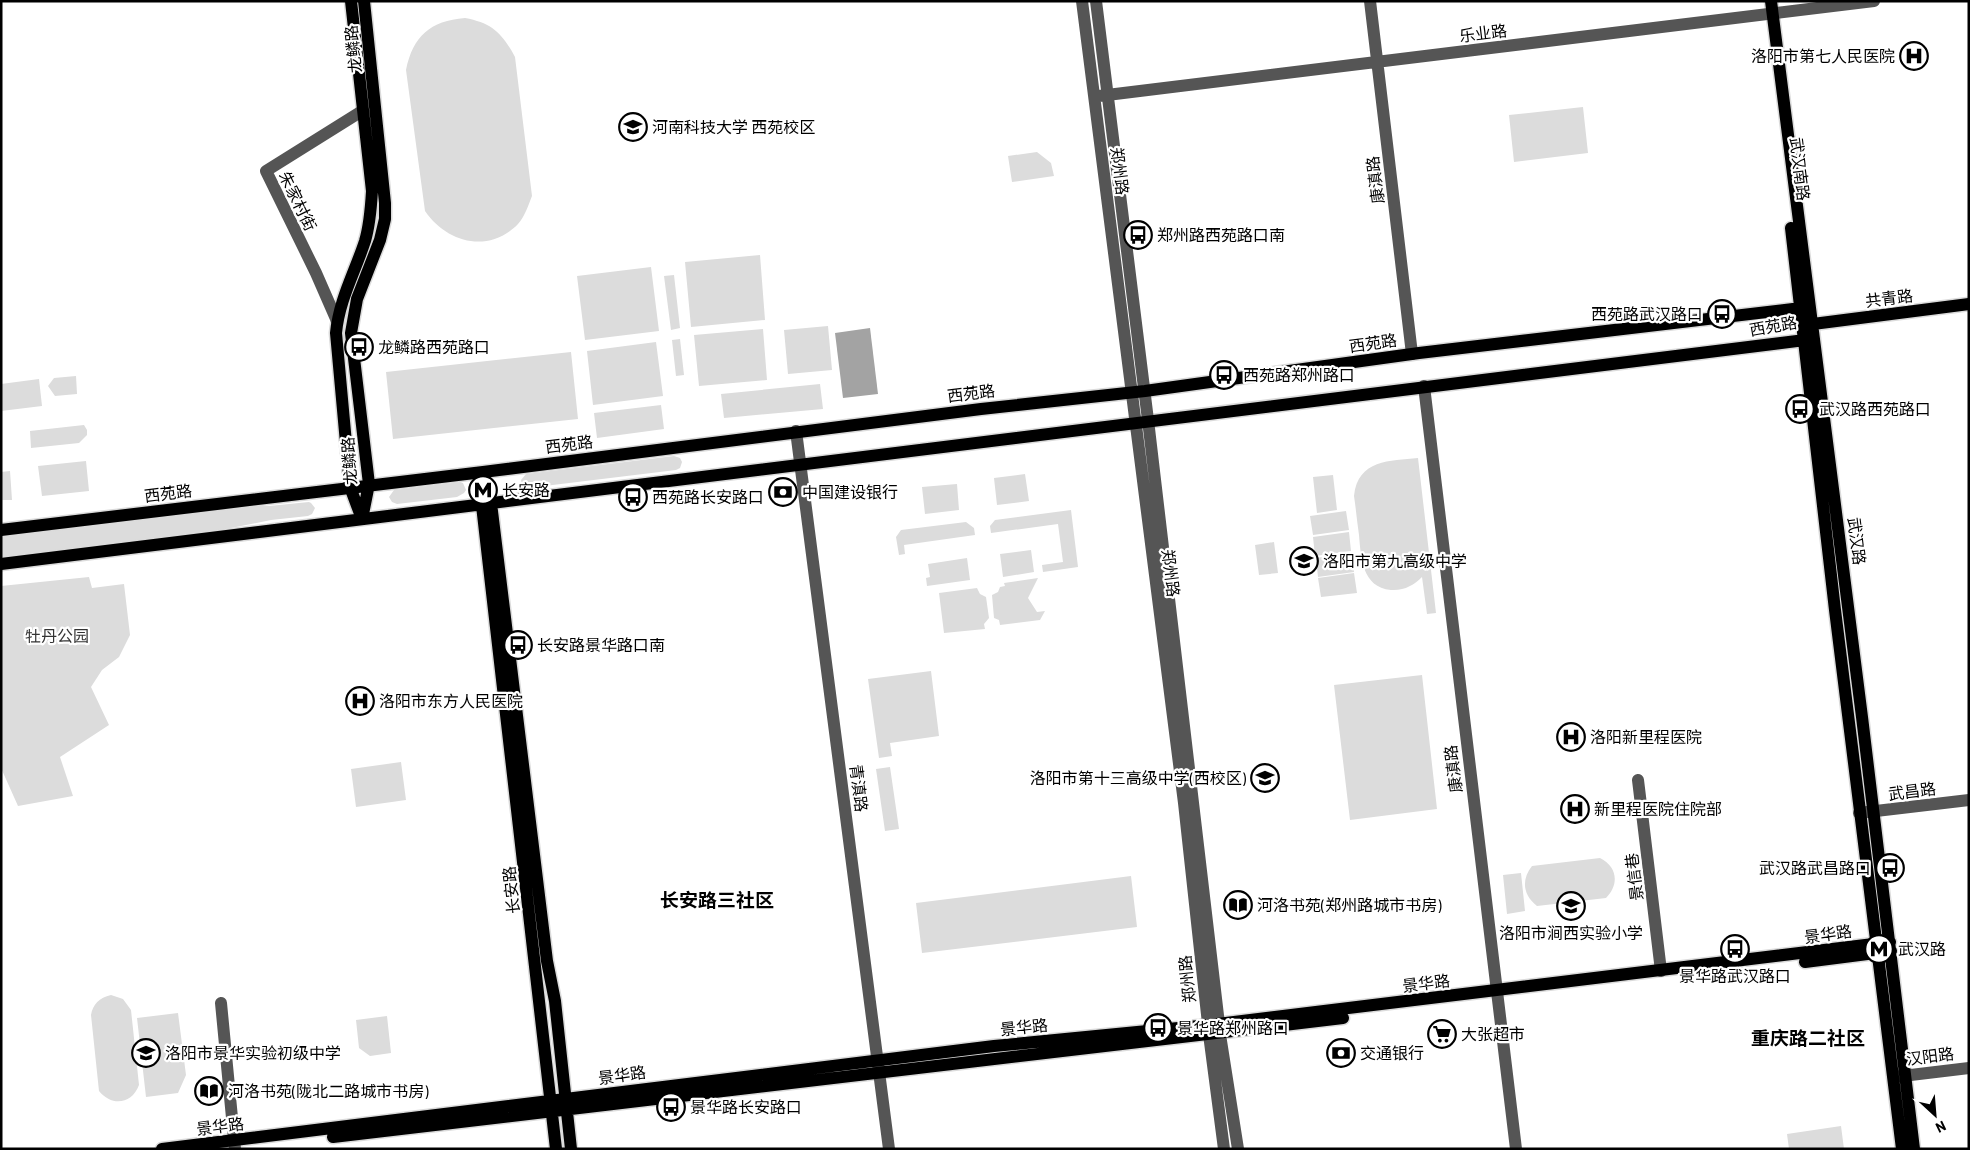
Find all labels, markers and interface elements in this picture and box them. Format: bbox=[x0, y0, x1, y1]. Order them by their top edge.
street label: 乐业路 bbox=[1458, 20, 1508, 45]
street label: 龙鳞路 bbox=[341, 24, 364, 74]
hospital icon: 洛阳市第七人民医院 bbox=[1899, 41, 1929, 71]
place label: 洛阳市第七人民医院 bbox=[1751, 46, 1895, 65]
school or university icon: 河南科技大学 西苑校区 bbox=[618, 112, 648, 142]
place label: 河南科技大学 西苑校区 bbox=[652, 117, 815, 136]
street label: 武汉南路 bbox=[1787, 136, 1814, 202]
street label: 郑州路 bbox=[1108, 146, 1133, 196]
street label: 康滇路 bbox=[1362, 155, 1387, 205]
street label: 朱家村街 bbox=[276, 168, 321, 234]
bus stop icon: 郑州路西苑路口南 bbox=[1123, 220, 1153, 250]
place label: 郑州路西苑路口南 bbox=[1157, 225, 1285, 244]
street label: 共青路 bbox=[1864, 285, 1914, 310]
bus stop icon: 西苑路武汉路口 bbox=[1707, 299, 1737, 329]
place label: 西苑路武汉路口 bbox=[1591, 304, 1703, 323]
street label: 西苑路 bbox=[1748, 312, 1798, 339]
street label: 西苑路 bbox=[1348, 330, 1398, 355]
bus stop icon: 龙鳞路西苑路口 bbox=[344, 332, 374, 362]
place label: 龙鳞路西苑路口 bbox=[378, 337, 490, 356]
bus stop icon: 西苑路郑州路口 bbox=[1209, 360, 1239, 390]
place label: 西苑路郑州路口 bbox=[1243, 365, 1355, 384]
street label: 西苑路 bbox=[946, 380, 996, 405]
bus stop icon: 武汉路西苑路口 bbox=[1785, 394, 1815, 424]
place label: 武汉路西苑路口 bbox=[1819, 399, 1931, 418]
street label: 西苑路 bbox=[544, 431, 594, 456]
street label: 龙鳞路 bbox=[337, 436, 360, 486]
metro station icon: 长安路 bbox=[468, 475, 498, 505]
bank icon: 中国建设银行 bbox=[768, 477, 798, 507]
street label: 西苑路 bbox=[143, 480, 193, 505]
place label: 长安路 bbox=[502, 480, 550, 499]
bus stop icon: 西苑路长安路口 bbox=[618, 482, 648, 512]
place label: 中国建设银行 bbox=[802, 482, 898, 501]
place label: 西苑路长安路口 bbox=[652, 487, 764, 506]
street label: 武汉路 bbox=[1845, 516, 1870, 566]
school or university icon: 洛阳市第九高级中学 bbox=[1289, 546, 1319, 576]
street label: 郑州路 bbox=[1159, 548, 1184, 598]
place label: 洛阳市第九高级中学 bbox=[1323, 551, 1467, 570]
park label: 牡丹公园 bbox=[25, 626, 89, 645]
bus stop icon: 长安路景华路口南 bbox=[503, 630, 533, 660]
place label: 长安路景华路口南 bbox=[537, 635, 665, 654]
hospital icon: 洛阳市东方人民医院 bbox=[345, 686, 375, 716]
place label: 洛阳市东方人民医院 bbox=[379, 691, 523, 710]
hospital icon: 洛阳新里程医院 bbox=[1556, 722, 1586, 752]
place label: 洛阳新里程医院 bbox=[1590, 727, 1702, 746]
street label: 康滇路 bbox=[1440, 744, 1465, 794]
street label: 青滇路 bbox=[847, 763, 872, 813]
school or university icon: 洛阳市第十三高级中学(西校区) bbox=[1250, 763, 1280, 793]
place label: 洛阳市第十三高级中学(西校区) bbox=[1030, 768, 1247, 787]
street label: 武昌路 bbox=[1887, 778, 1937, 803]
hospital icon: 新里程医院住院部 bbox=[1560, 794, 1590, 824]
place label: 新里程医院住院部 bbox=[1594, 799, 1722, 818]
street label: 景信巷 bbox=[1621, 852, 1646, 902]
bus stop icon: 武汉路武昌路口 bbox=[1875, 853, 1905, 883]
place label: 武汉路武昌路口 bbox=[1759, 858, 1871, 877]
street label: 长安路 bbox=[499, 865, 522, 915]
district label: 长安路三社区 bbox=[660, 888, 774, 911]
library icon: 河洛书苑(郑州路城市书房) bbox=[1223, 890, 1253, 920]
school or university icon: 洛阳市涧西实验小学 bbox=[1556, 891, 1586, 921]
place label: 河洛书苑(郑州路城市书房) bbox=[1257, 895, 1442, 914]
street label: 景华路 bbox=[1803, 921, 1853, 946]
place label: 洛阳市涧西实验小学 bbox=[1499, 923, 1643, 942]
bus stop icon: 景华路武汉路口 bbox=[1720, 934, 1750, 964]
metro station icon: 武汉路 bbox=[1864, 934, 1894, 964]
place label: 武汉路 bbox=[1898, 939, 1946, 958]
street label: 郑州路 bbox=[1175, 954, 1198, 1004]
place label: 景华路武汉路口 bbox=[1679, 966, 1791, 985]
street label: 景华路 bbox=[1401, 970, 1451, 995]
bus stop icon: 景华路郑州路口 bbox=[1143, 1013, 1173, 1043]
street label: 景华路 bbox=[999, 1015, 1049, 1038]
place label: 景华路郑州路口 bbox=[1177, 1018, 1289, 1037]
supermarket icon: 大张超市 bbox=[1427, 1019, 1457, 1049]
place label: 大张超市 bbox=[1461, 1024, 1525, 1043]
district label: 重庆路二社区 bbox=[1751, 1026, 1865, 1049]
school or university icon: 洛阳市景华实验初级中学 bbox=[131, 1038, 161, 1068]
bank icon: 交通银行 bbox=[1326, 1038, 1356, 1068]
place label: 洛阳市景华实验初级中学 bbox=[165, 1043, 341, 1062]
place label: 交通银行 bbox=[1360, 1043, 1424, 1062]
street label: 汉阳路 bbox=[1905, 1043, 1955, 1068]
street label: 景华路 bbox=[597, 1062, 647, 1087]
library icon: 河洛书苑(陇北二路城市书房) bbox=[194, 1076, 224, 1106]
place label: 河洛书苑(陇北二路城市书房) bbox=[228, 1081, 429, 1100]
north arrow bbox=[1910, 1090, 1960, 1140]
bus stop icon: 景华路长安路口 bbox=[656, 1092, 686, 1122]
place label: 景华路长安路口 bbox=[690, 1097, 802, 1116]
street label: 景华路 bbox=[195, 1113, 245, 1138]
text: N bbox=[1933, 1117, 1949, 1137]

